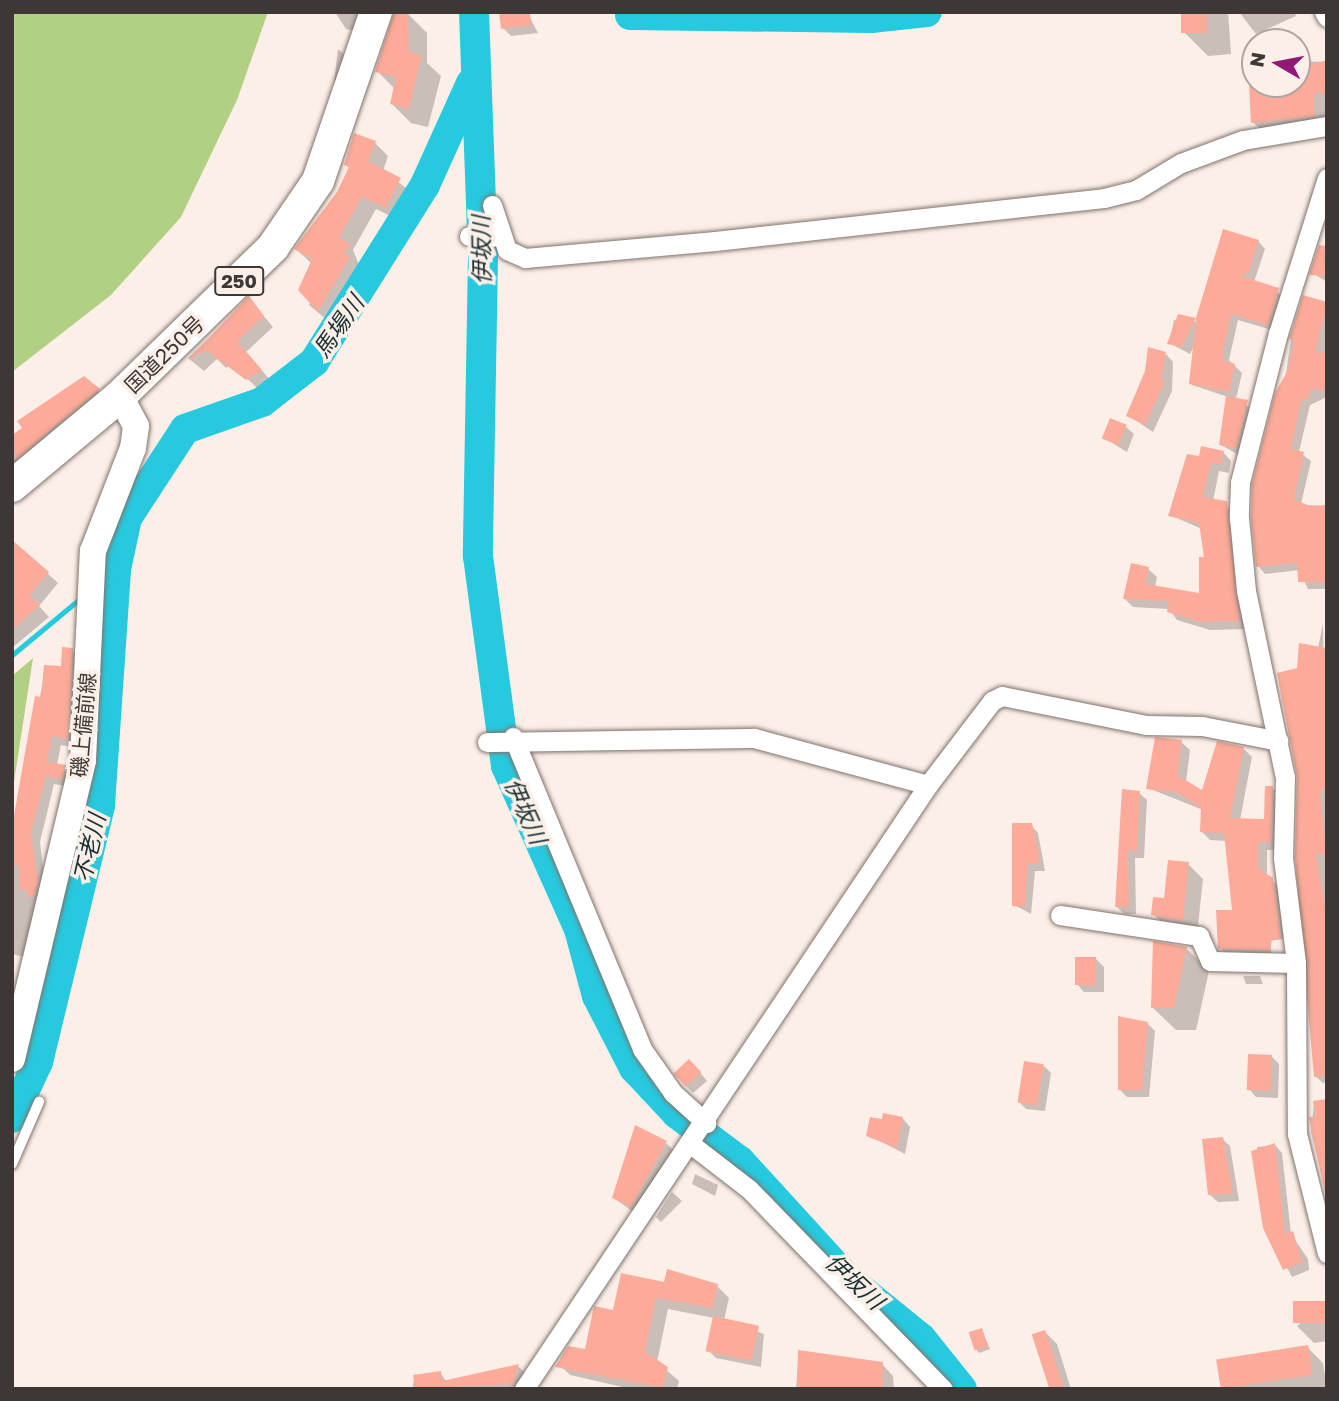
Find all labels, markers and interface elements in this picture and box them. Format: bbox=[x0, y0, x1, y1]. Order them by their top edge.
north arrow bbox=[1241, 28, 1311, 98]
text: N bbox=[1244, 51, 1269, 69]
water label: 伊坂川 bbox=[467, 215, 495, 285]
road number: 250 bbox=[213, 266, 265, 296]
water label: 馬場川 bbox=[307, 290, 369, 362]
street label: 国道250号 bbox=[119, 310, 209, 398]
street label: 磯上備前線 bbox=[66, 672, 100, 778]
water label: 伊坂川 bbox=[499, 774, 553, 848]
water label: 不老川 bbox=[68, 811, 110, 885]
water label: 伊坂川 bbox=[820, 1247, 890, 1315]

